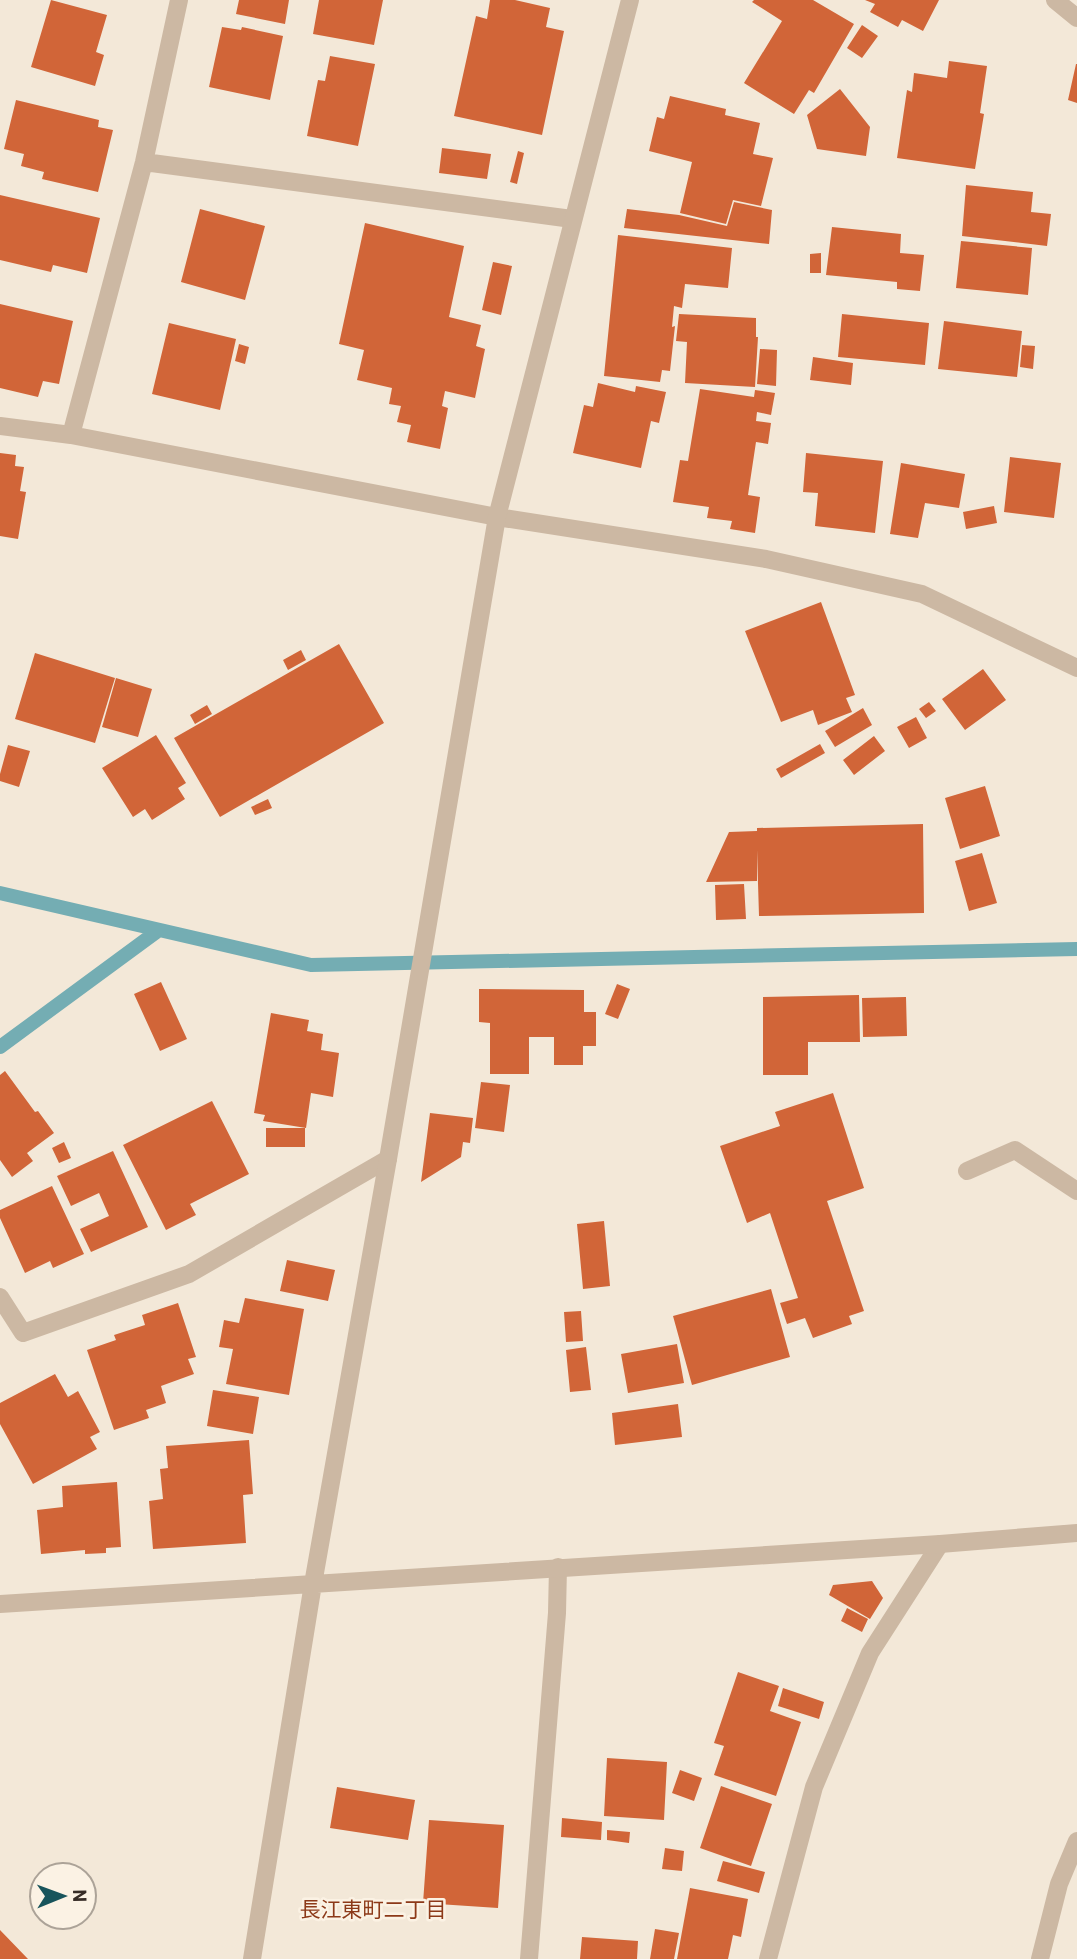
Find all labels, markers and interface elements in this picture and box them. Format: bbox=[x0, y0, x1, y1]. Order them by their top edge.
north arrow bbox=[28, 1861, 98, 1931]
text: N bbox=[69, 1889, 92, 1902]
district label: 長江東町二丁目 bbox=[300, 1896, 447, 1921]

